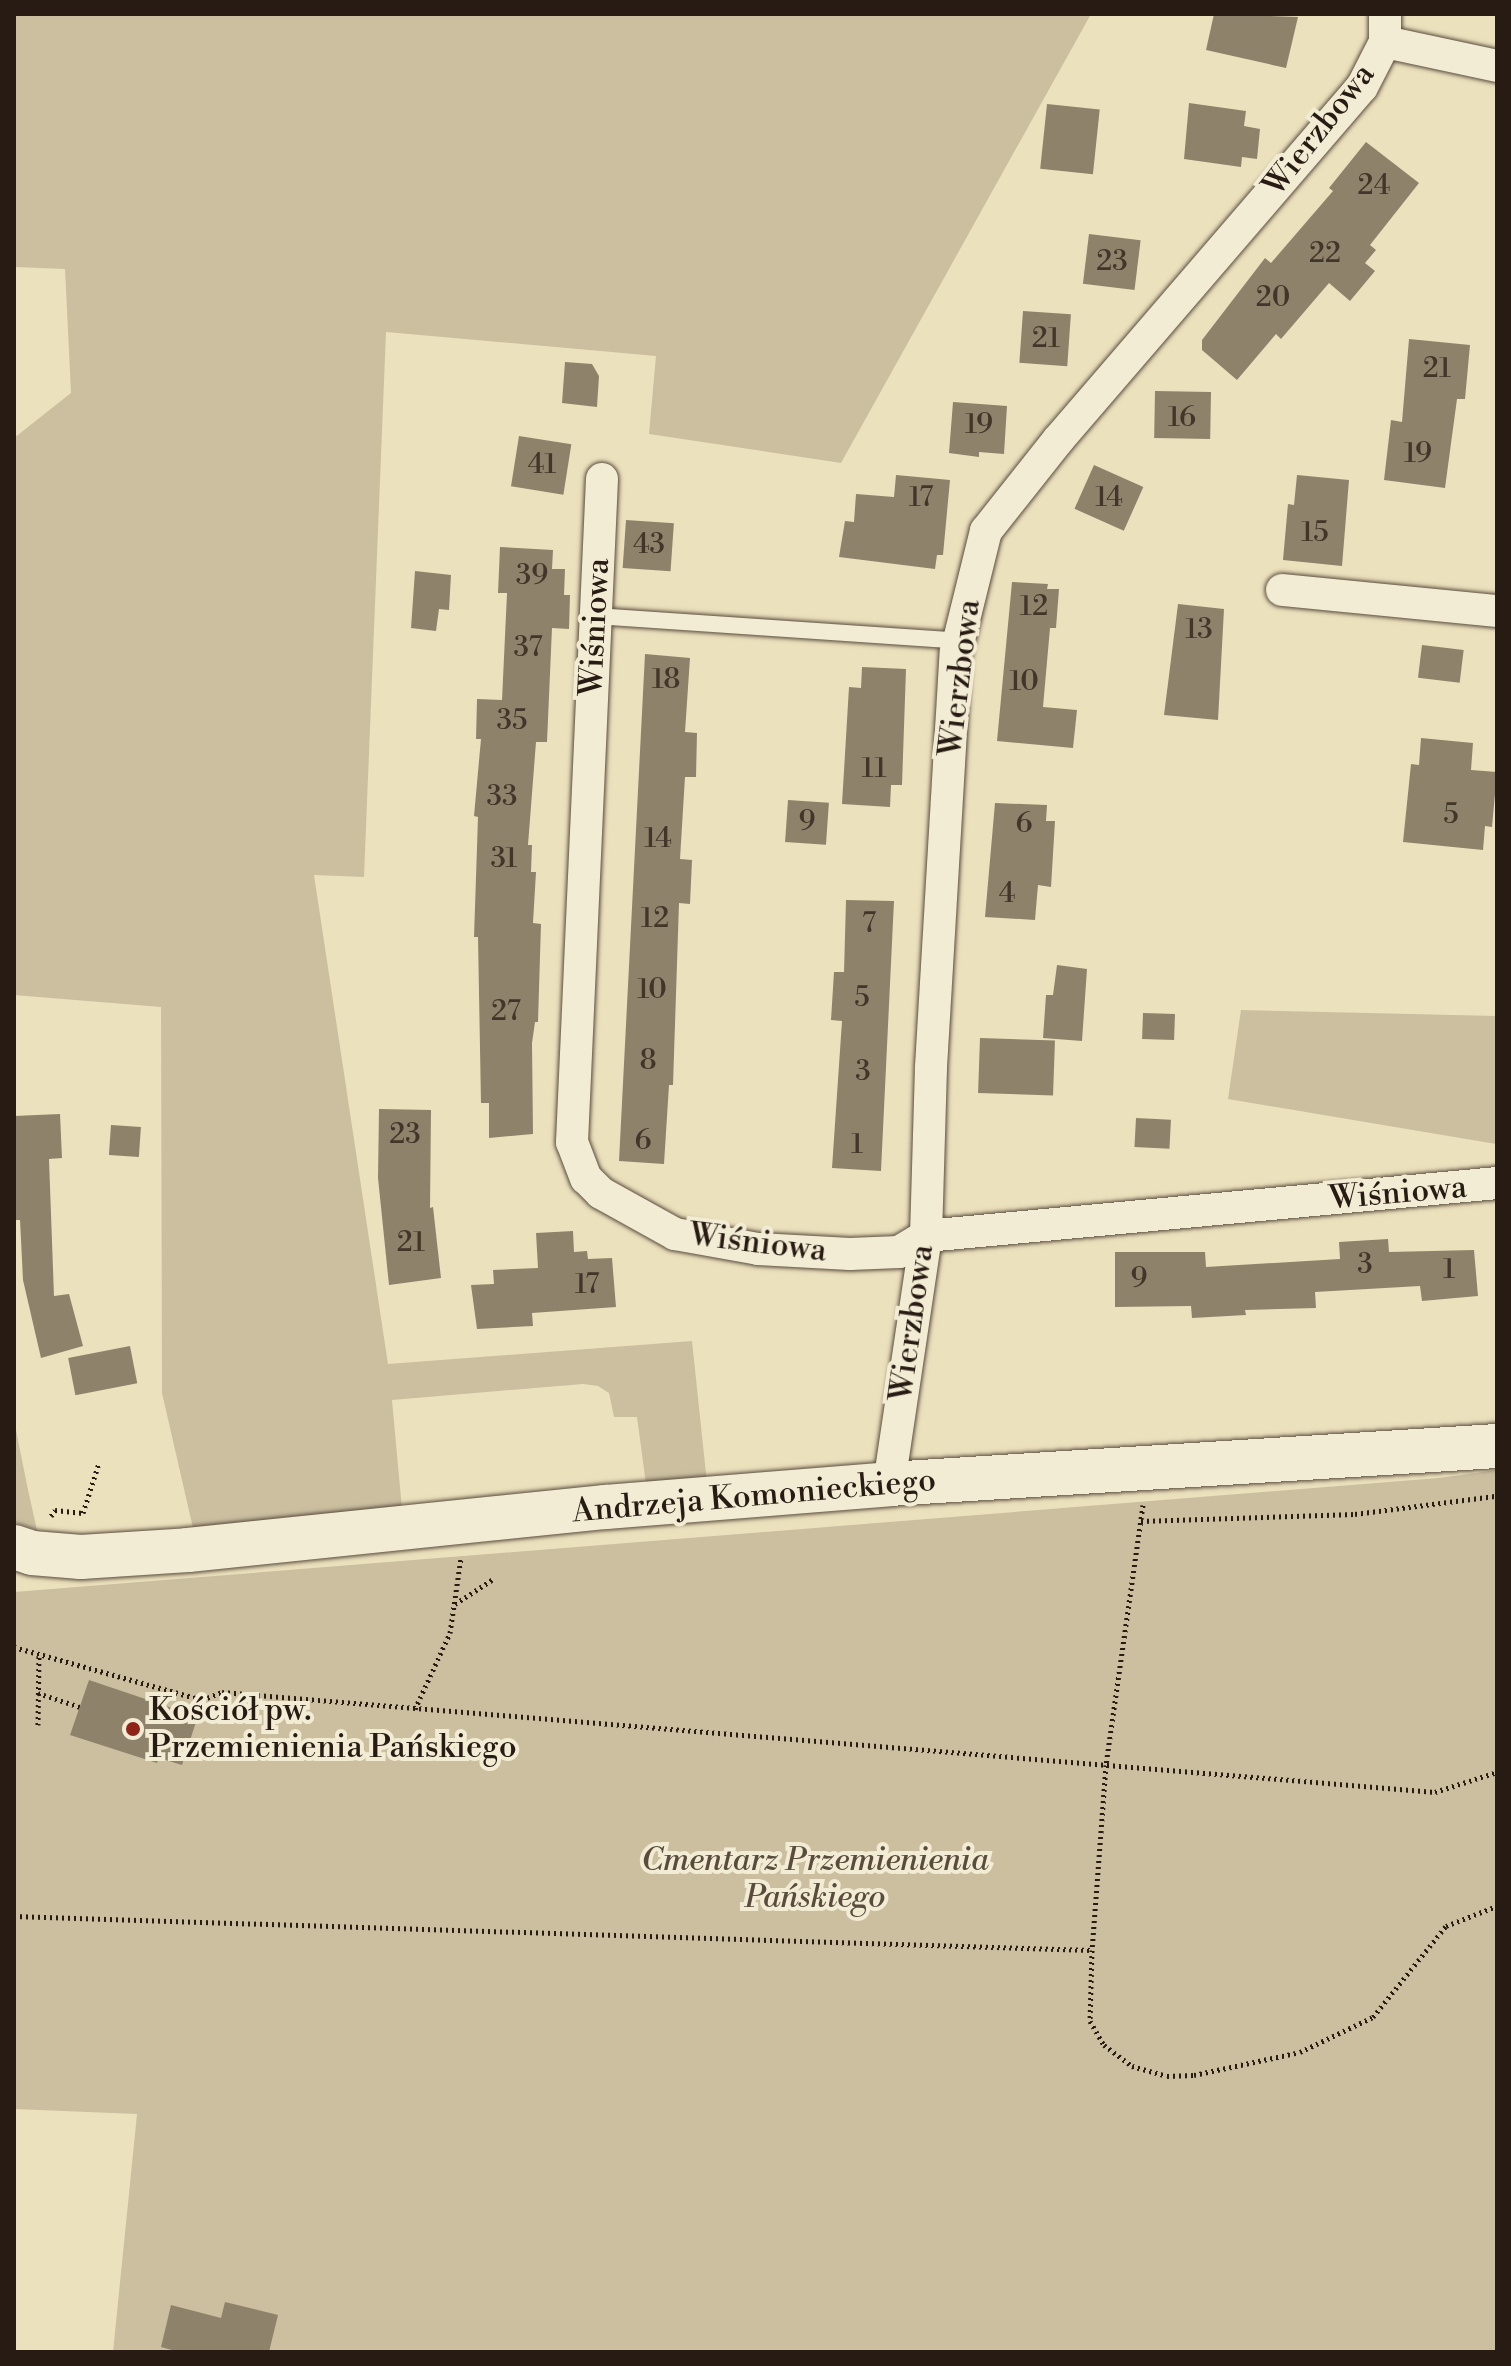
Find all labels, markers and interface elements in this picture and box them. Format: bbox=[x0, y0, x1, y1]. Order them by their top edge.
street label: Wierzbowa bbox=[1255, 56, 1383, 204]
house number: 24 bbox=[1358, 169, 1390, 203]
house number: 22 bbox=[1309, 237, 1341, 271]
house number: 23 bbox=[1096, 245, 1128, 279]
house number: 20 bbox=[1256, 281, 1290, 315]
house number: 21 bbox=[1032, 322, 1060, 356]
house number: 21 bbox=[1423, 352, 1451, 386]
house number: 16 bbox=[1168, 401, 1196, 435]
house number: 19 bbox=[965, 408, 993, 442]
house number: 19 bbox=[1404, 437, 1432, 471]
house number: 41 bbox=[528, 448, 556, 482]
house number: 17 bbox=[909, 481, 933, 515]
house number: 14 bbox=[1095, 481, 1123, 515]
house number: 15 bbox=[1301, 516, 1329, 550]
house number: 43 bbox=[633, 528, 665, 562]
street label: Wiśniowa bbox=[572, 557, 618, 697]
house number: 39 bbox=[516, 559, 548, 593]
house number: 12 bbox=[1020, 590, 1048, 624]
street label: Wierzbowa bbox=[931, 597, 989, 759]
house number: 13 bbox=[1185, 613, 1213, 647]
house number: 37 bbox=[513, 631, 543, 665]
house number: 18 bbox=[652, 663, 680, 697]
house number: 10 bbox=[1009, 665, 1039, 699]
house number: 35 bbox=[497, 704, 527, 738]
house number: 11 bbox=[861, 752, 887, 786]
house number: 33 bbox=[487, 780, 517, 814]
house number: 5 bbox=[1443, 798, 1459, 832]
house number: 9 bbox=[799, 805, 815, 839]
house number: 6 bbox=[1016, 807, 1032, 841]
house number: 14 bbox=[644, 822, 672, 856]
house number: 31 bbox=[491, 842, 517, 876]
house number: 4 bbox=[999, 877, 1015, 911]
house number: 12 bbox=[641, 902, 669, 936]
house number: 7 bbox=[862, 907, 876, 941]
house number: 10 bbox=[637, 973, 667, 1007]
house number: 5 bbox=[854, 981, 870, 1015]
house number: 27 bbox=[491, 995, 521, 1029]
house number: 8 bbox=[639, 1044, 657, 1078]
house number: 3 bbox=[855, 1055, 871, 1089]
house number: 23 bbox=[389, 1118, 421, 1152]
house number: 6 bbox=[635, 1124, 651, 1158]
house number: 1 bbox=[851, 1128, 863, 1162]
street label: Wiśniowa bbox=[1328, 1168, 1468, 1218]
street label: Wiśniowa bbox=[687, 1216, 829, 1270]
house number: 21 bbox=[397, 1226, 425, 1260]
street label: Wierzbowa bbox=[882, 1242, 942, 1404]
house number: 3 bbox=[1357, 1248, 1373, 1282]
house number: 1 bbox=[1443, 1253, 1455, 1287]
house number: 9 bbox=[1131, 1262, 1147, 1296]
house number: 17 bbox=[575, 1268, 599, 1302]
street label: Andrzeja Komonieckiego bbox=[571, 1461, 937, 1531]
place label: Kościół pw. Przemienienia Pańskiego bbox=[149, 1692, 517, 1767]
marker: Kościół pw. Przemienienia Pańskiego bbox=[124, 1720, 142, 1738]
park label: Cmentarz Przemienienia Pańskiego bbox=[641, 1842, 989, 1917]

